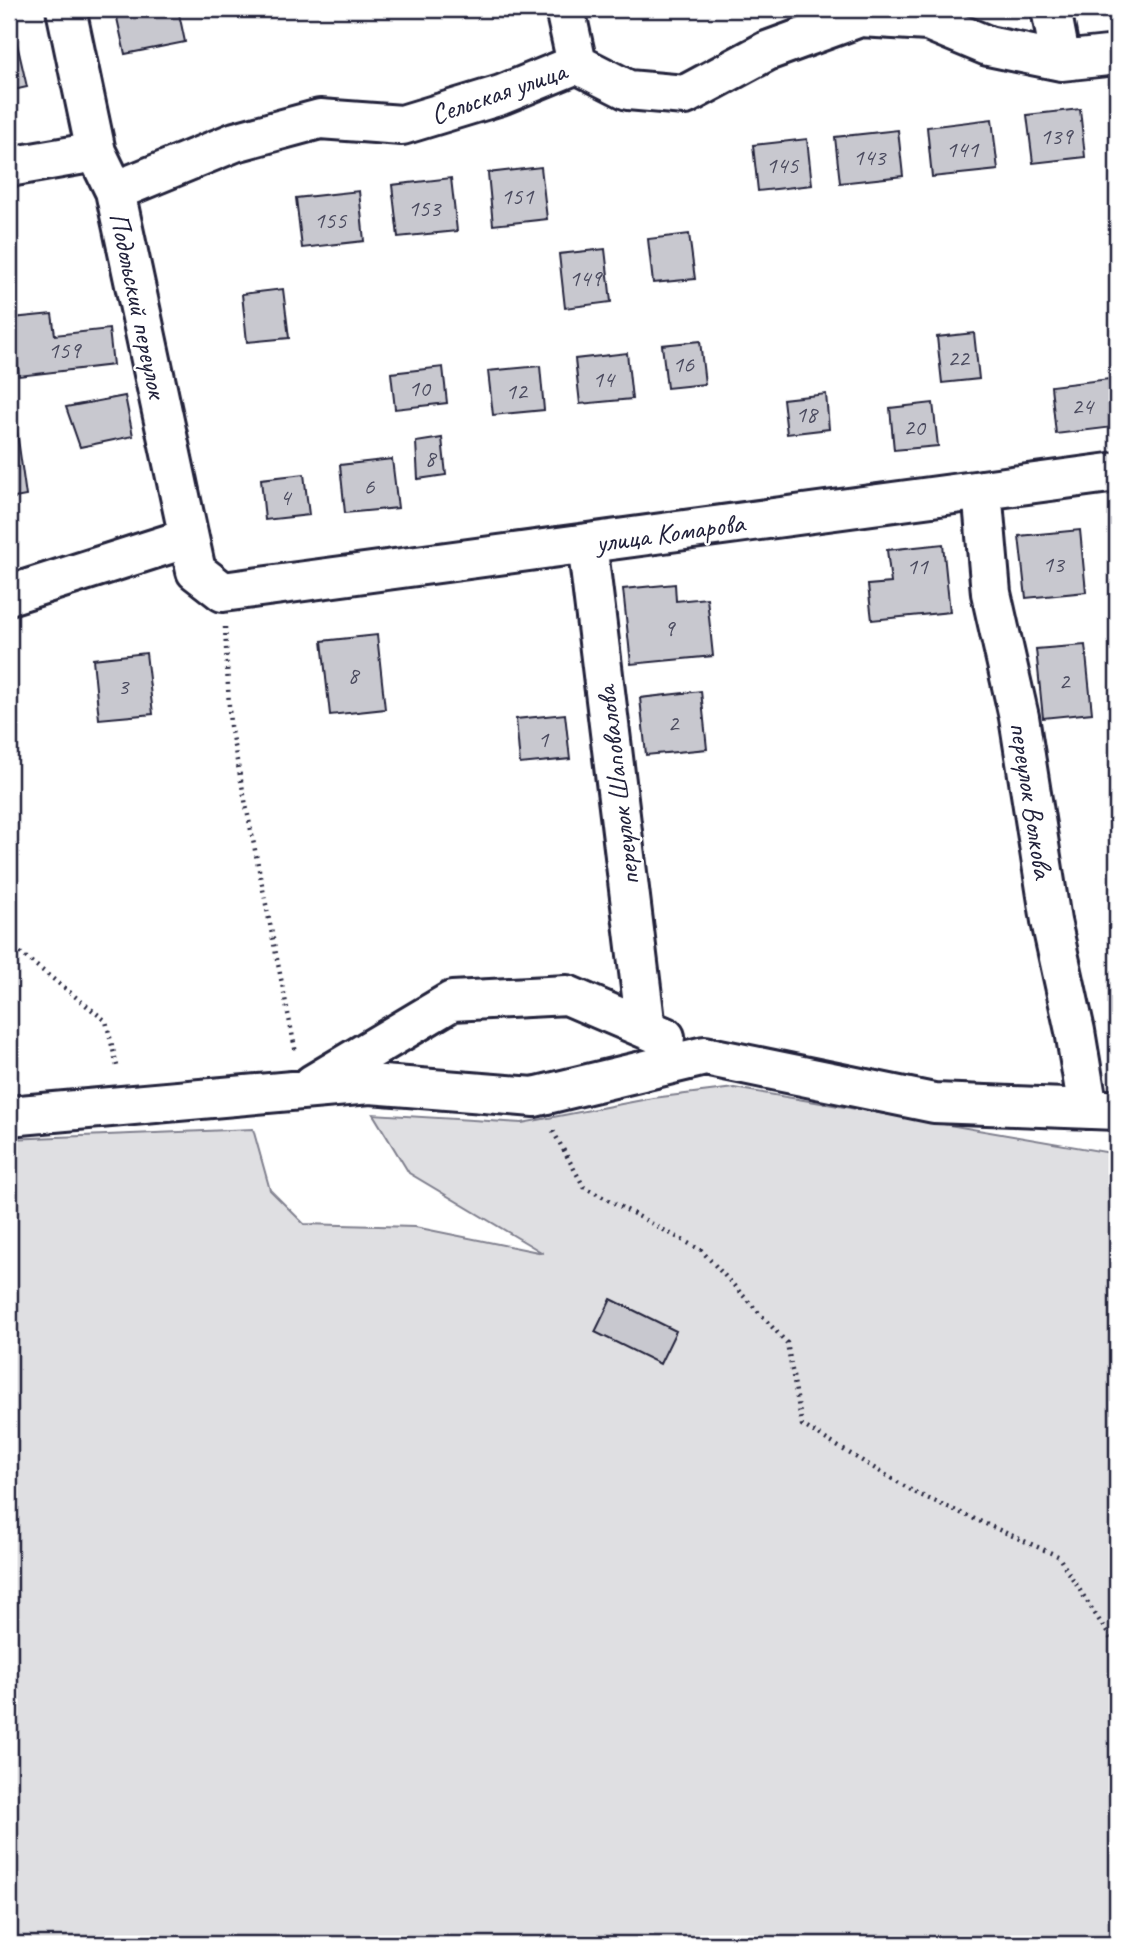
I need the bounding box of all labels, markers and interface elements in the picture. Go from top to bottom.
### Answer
street label: Сельская улица [426,52,573,132]
house number: 139 [1040,121,1074,151]
house number: 141 [946,134,979,164]
house number: 143 [853,142,887,172]
house number: 145 [766,150,799,180]
house number: 151 [501,181,534,211]
house number: 153 [408,193,442,223]
house number: 155 [314,205,347,235]
street label: Подольский переулок [102,209,176,404]
house number: 149 [569,263,603,293]
house number: 159 [48,335,82,365]
house number: 22 [947,343,971,373]
house number: 16 [672,349,695,379]
house number: 14 [592,364,616,394]
house number: 10 [408,373,432,403]
house number: 12 [505,376,529,406]
house number: 24 [1071,391,1095,421]
house number: 18 [795,399,819,429]
house number: 20 [903,412,927,442]
house number: 8 [425,443,438,473]
house number: 6 [364,471,376,501]
house number: 4 [280,482,293,512]
street label: улица Комарова [592,505,748,561]
house number: 13 [1042,549,1066,579]
house number: 11 [906,551,929,581]
house number: 9 [664,613,677,643]
house number: 8 [348,660,361,690]
house number: 2 [1059,666,1072,696]
house number: 3 [118,671,131,701]
street label: переулок Шаповалова [588,682,647,888]
house number: 2 [668,708,681,738]
street label: переулок Волкова [1002,719,1061,882]
house number: 1 [538,724,550,754]

